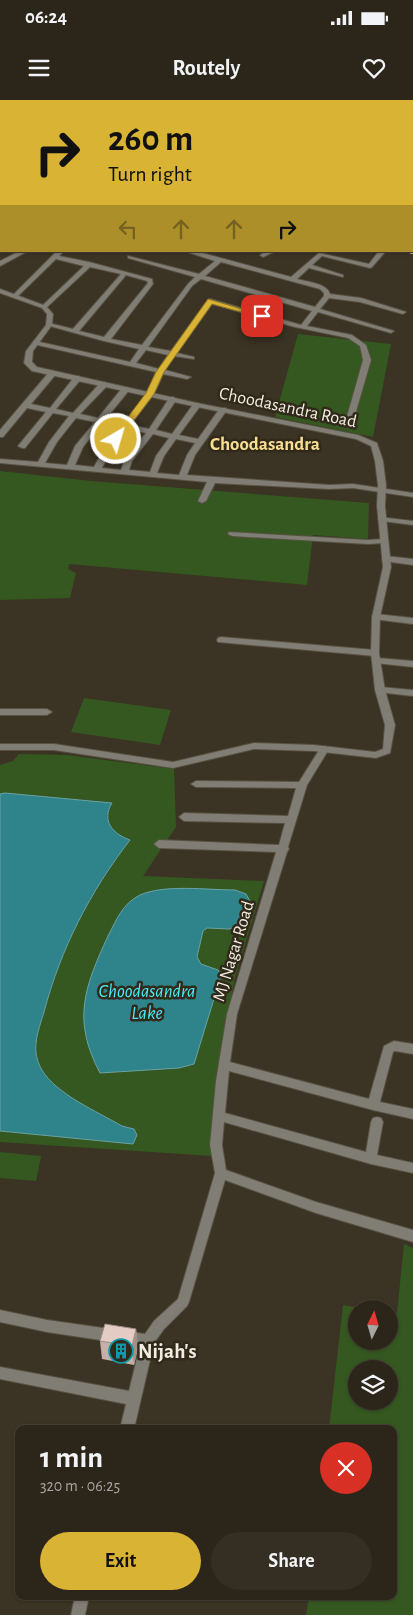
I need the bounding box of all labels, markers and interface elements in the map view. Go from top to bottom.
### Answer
text: 06:24 [25,8,67,27]
icon: menu [25,54,53,82]
icon: heart [360,54,388,82]
text: Routely [173,57,240,79]
icon: right [25,120,90,185]
text: 260 m [108,122,193,157]
text: Turn right [108,163,192,185]
icon: left [114,215,142,243]
icon: ahead [167,215,195,243]
icon: ahead [220,215,248,243]
icon: right [273,215,301,243]
pin [241,295,283,337]
icon: arrive [248,302,276,330]
street label: Choodasandra Road [217,385,358,431]
position arrow [89,412,141,464]
district label: Choodasandra [210,435,320,454]
street label: MJ Nagar Road [210,899,258,1004]
water label: Choodasandra Lake [99,982,195,1023]
north arrow [348,1300,398,1350]
map controls [348,1300,398,1410]
building icon: Nijah's [108,1338,134,1364]
place label: Nijah's [138,1341,197,1362]
button: layers [348,1360,398,1410]
button: close [320,1442,372,1494]
text: 1 min [40,1443,103,1473]
text: 320 m · 06:25 [40,1478,120,1494]
button: Exit [40,1532,201,1590]
button: Share [211,1532,372,1590]

